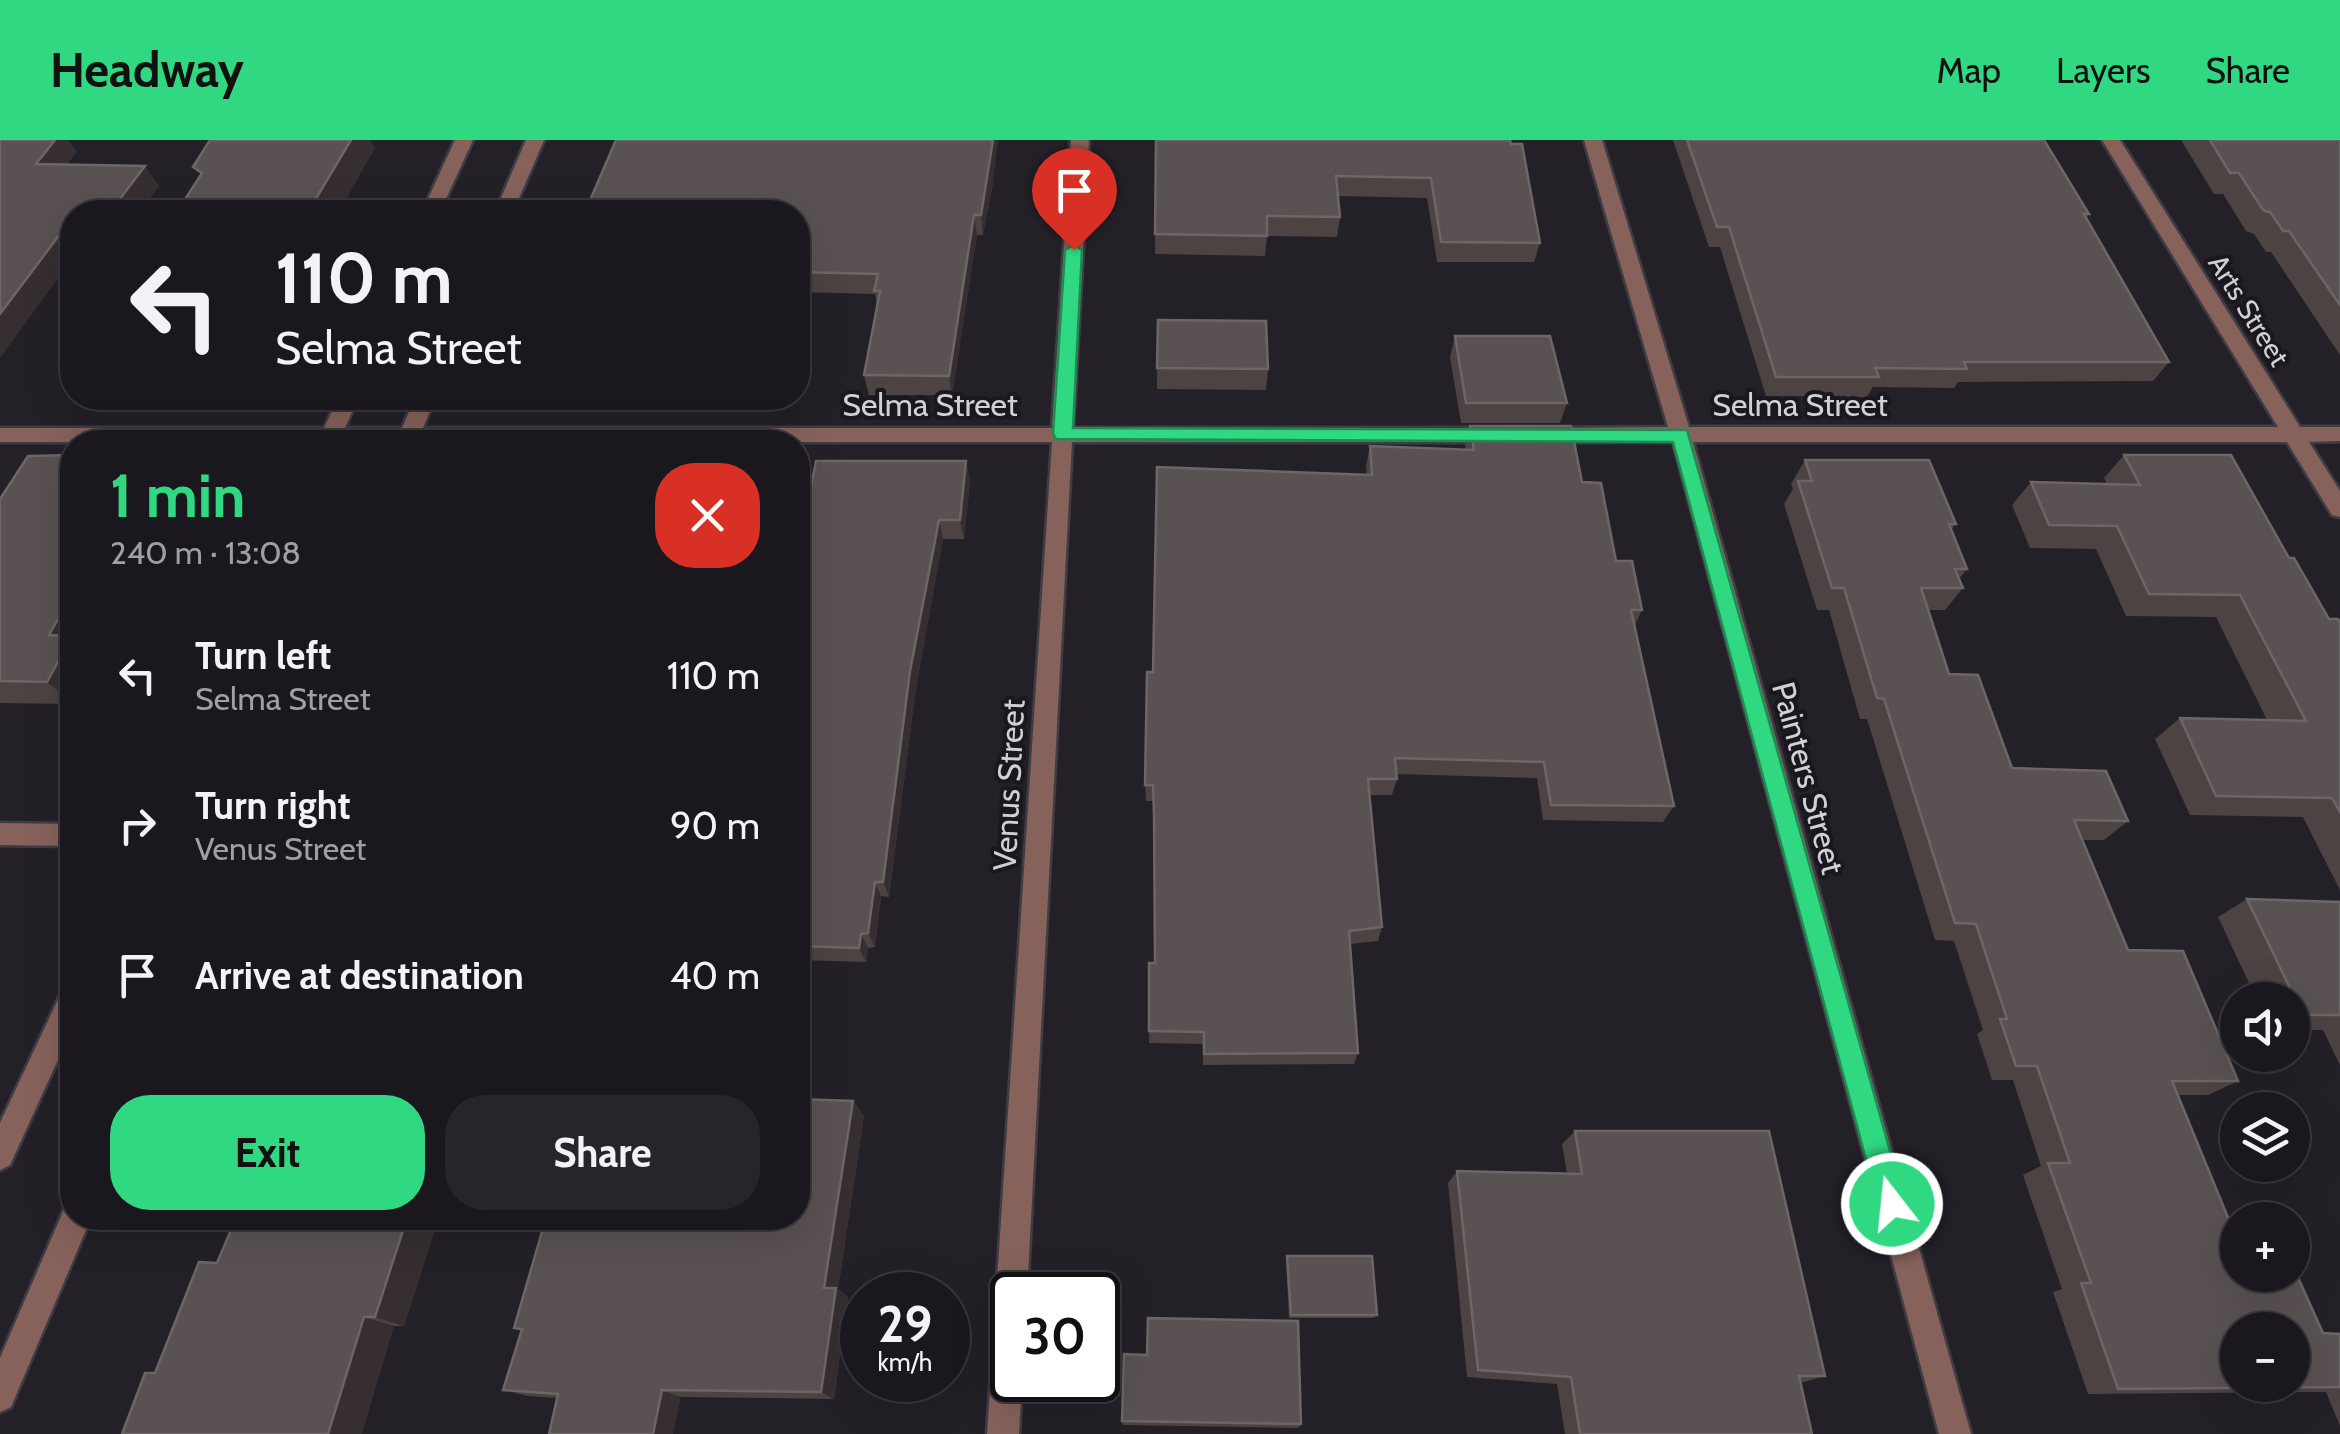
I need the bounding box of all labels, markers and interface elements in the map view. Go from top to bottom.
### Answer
text: Headway [50,41,244,99]
text: Map [1937,49,2001,92]
text: Layers [2056,49,2150,92]
text: Share [2205,49,2290,92]
pin [1032,148,1117,251]
icon: arrive [1047,163,1102,218]
text: 110 m [275,235,453,321]
icon: left [110,240,240,370]
street label: Arts Street [2201,248,2297,372]
text: Selma Street [275,321,522,375]
street label: Selma Street [842,385,1018,424]
street label: Selma Street [1712,385,1888,424]
text: 1 min [110,459,245,532]
button: close [655,463,760,568]
text: 240 m · 13:08 [110,533,301,572]
text: Turn left [195,632,331,679]
icon: left [110,648,165,703]
text: 110 m [667,652,760,699]
street label: Painters Street [1764,677,1853,878]
text: Selma Street [195,679,371,718]
street label: Venus Street [985,698,1032,872]
text: Turn right [195,782,351,829]
icon: right [110,798,165,853]
text: 90 m [670,802,760,849]
text: Venus Street [195,829,366,868]
icon: arrive [110,948,165,1003]
text: Arrive at destination [195,952,524,999]
text: 40 m [670,952,760,999]
map controls [2220,982,2310,1402]
button: sound [2220,982,2310,1072]
button: layers [2220,1092,2310,1182]
button: Exit [110,1095,425,1210]
button: Share [445,1095,760,1210]
position arrow [1840,1152,1944,1256]
button: + [2220,1202,2310,1292]
speed limit sign: 30 [990,1272,1120,1402]
text: 29 [878,1294,932,1355]
button: − [2220,1312,2310,1402]
text: km/h [878,1347,932,1377]

